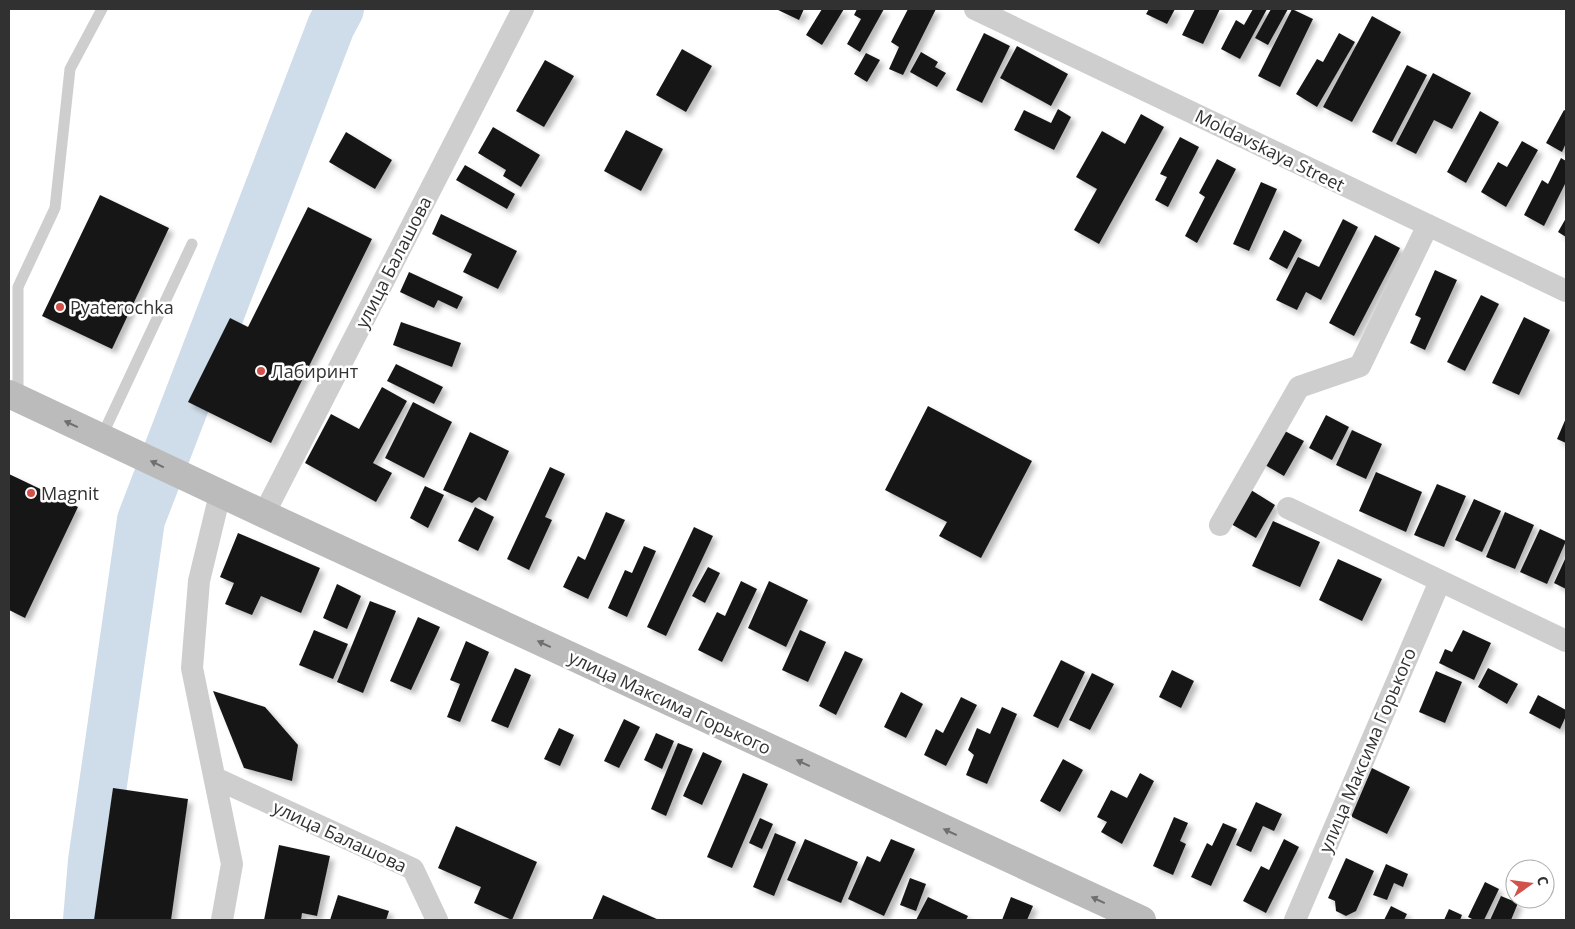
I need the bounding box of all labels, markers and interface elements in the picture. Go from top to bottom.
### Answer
street label: Moldavskaya Street [1191,103,1349,197]
street label: улица Балашова [349,192,437,332]
place label: Pyaterochka [70,295,174,319]
marker: Pyaterochka [54,301,66,313]
place label: Лабиринт [271,359,359,383]
marker: Лабиринт [255,365,267,377]
one-way arrow [64,419,79,428]
one-way arrow [150,460,164,468]
place label: Magnit [41,481,99,505]
marker: Magnit [25,487,37,499]
one-way arrow [537,640,551,648]
street label: улица Максима Горького [565,644,775,760]
street label: улица Максима Горького [1313,644,1421,856]
one-way arrow [796,759,810,767]
street label: улица Балашова [269,794,411,878]
one-way arrow [943,827,957,835]
north arrow [1505,859,1555,909]
text: С [1533,874,1553,887]
one-way arrow [1091,895,1105,903]

